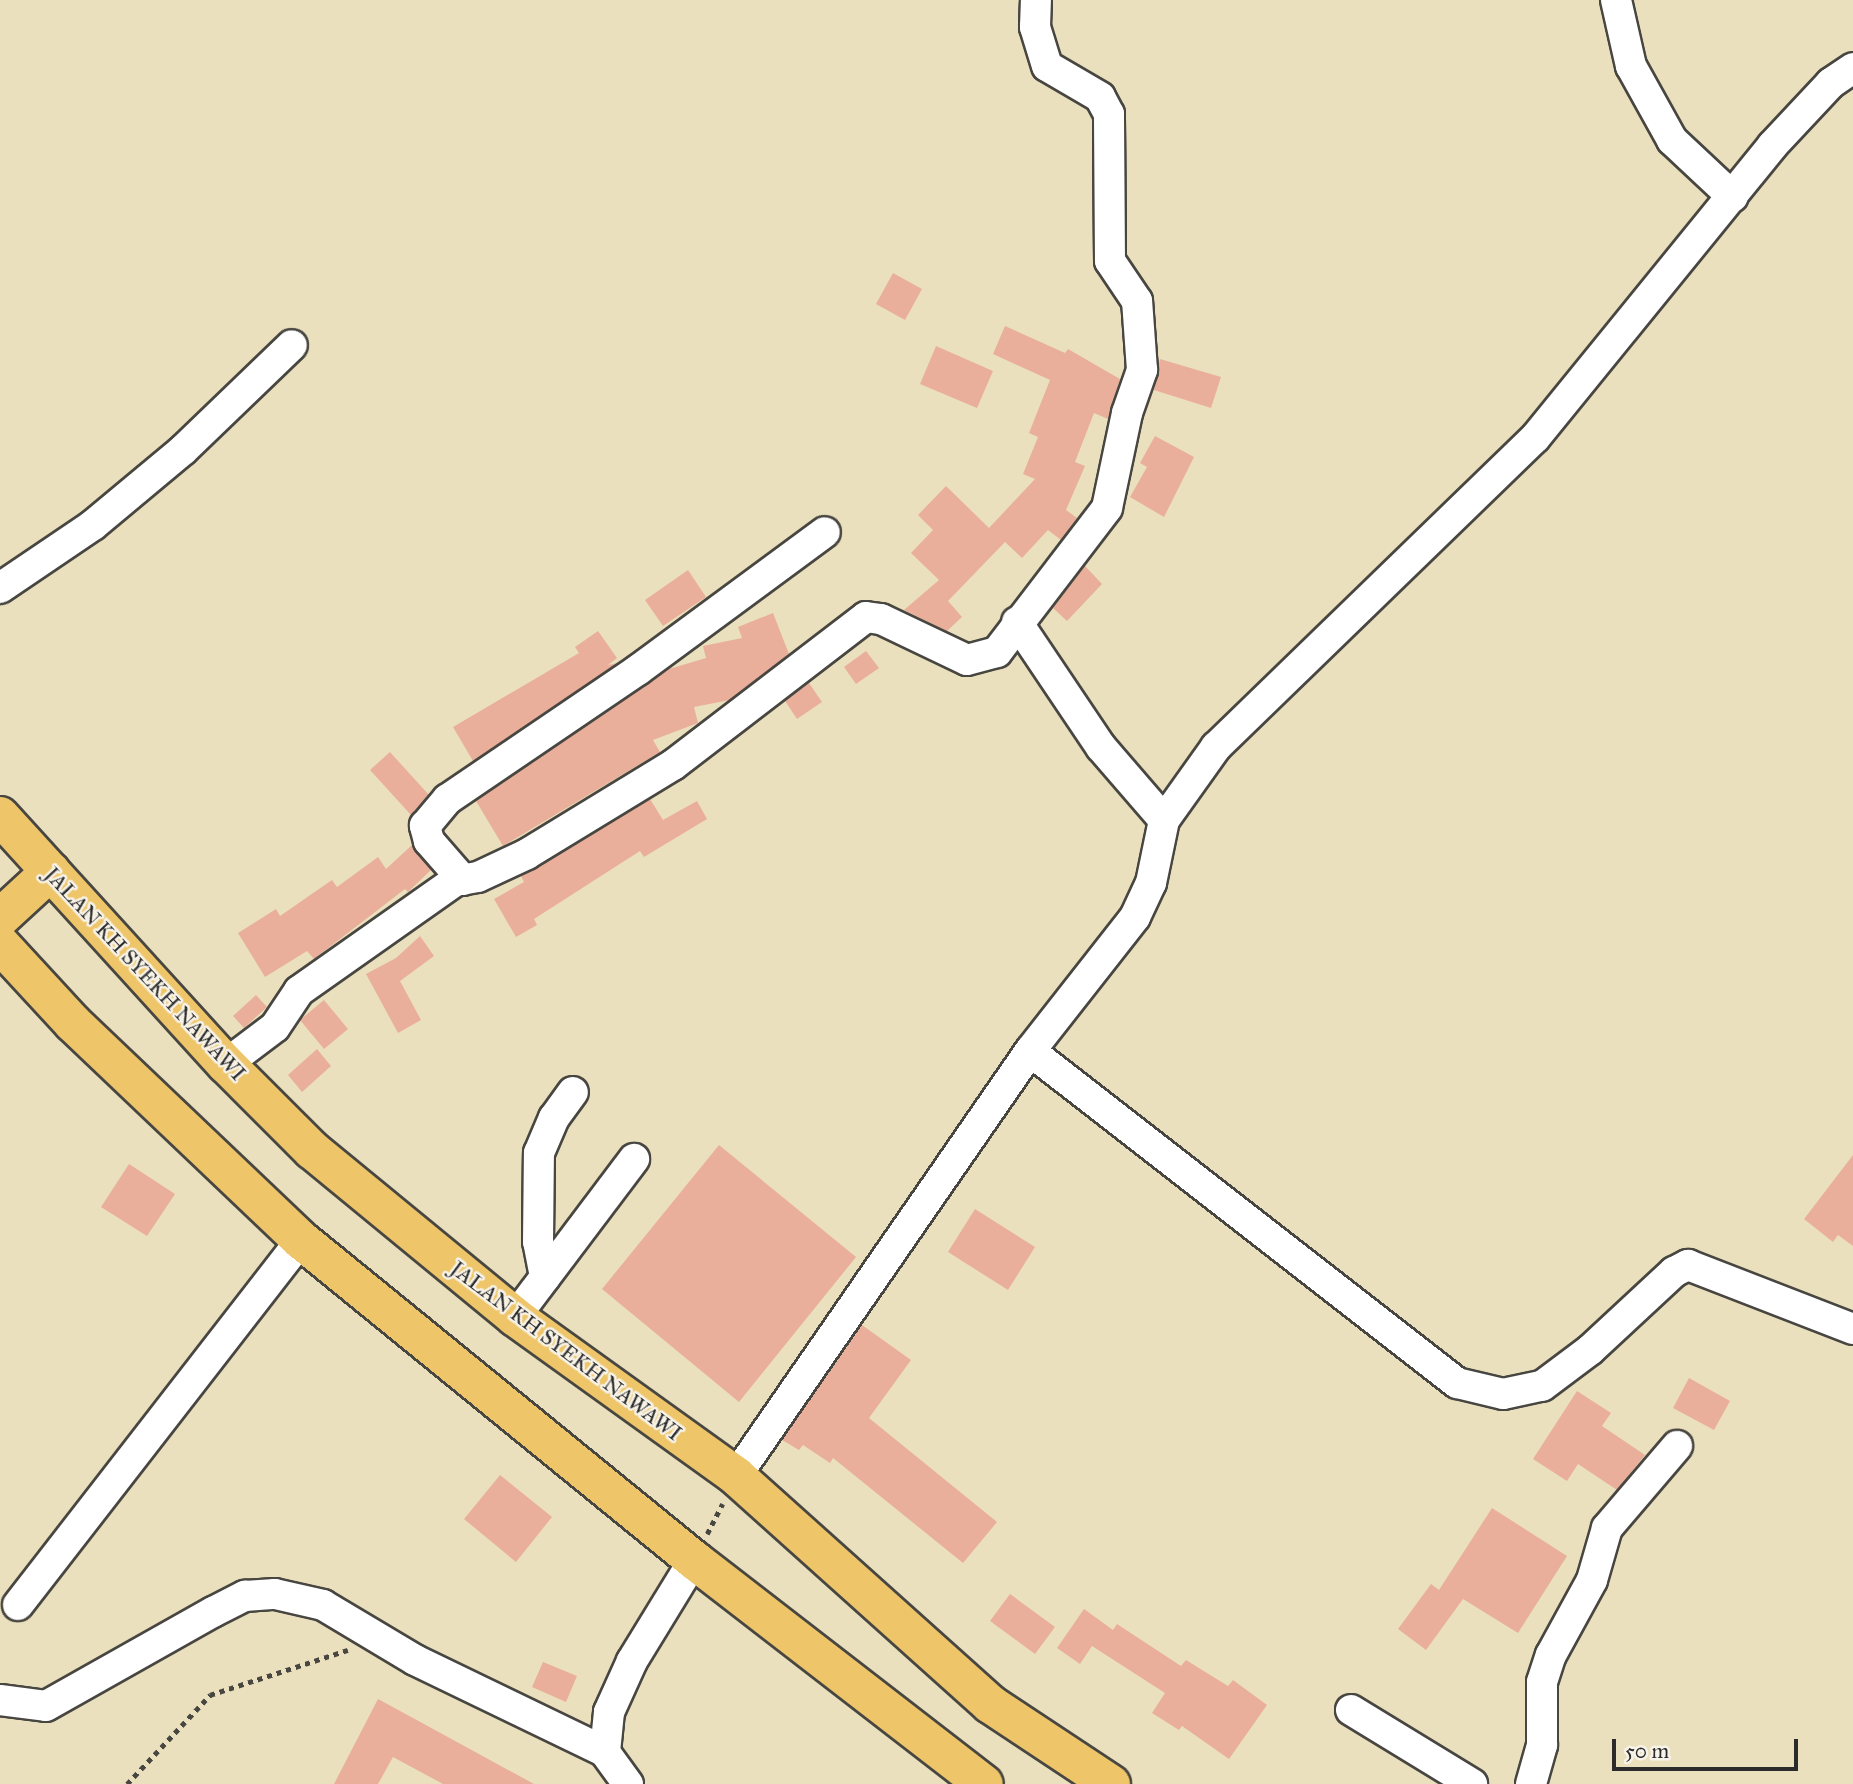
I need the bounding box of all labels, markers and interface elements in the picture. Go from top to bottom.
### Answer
street label: JALAN KH SYEKH NAWAWI [39,862,251,1086]
street label: JALAN KH SYEKH NAWAWI [446,1256,686,1446]
scale bar [1615,1724,1800,1768]
text: 50 m [1625,1738,1669,1764]

